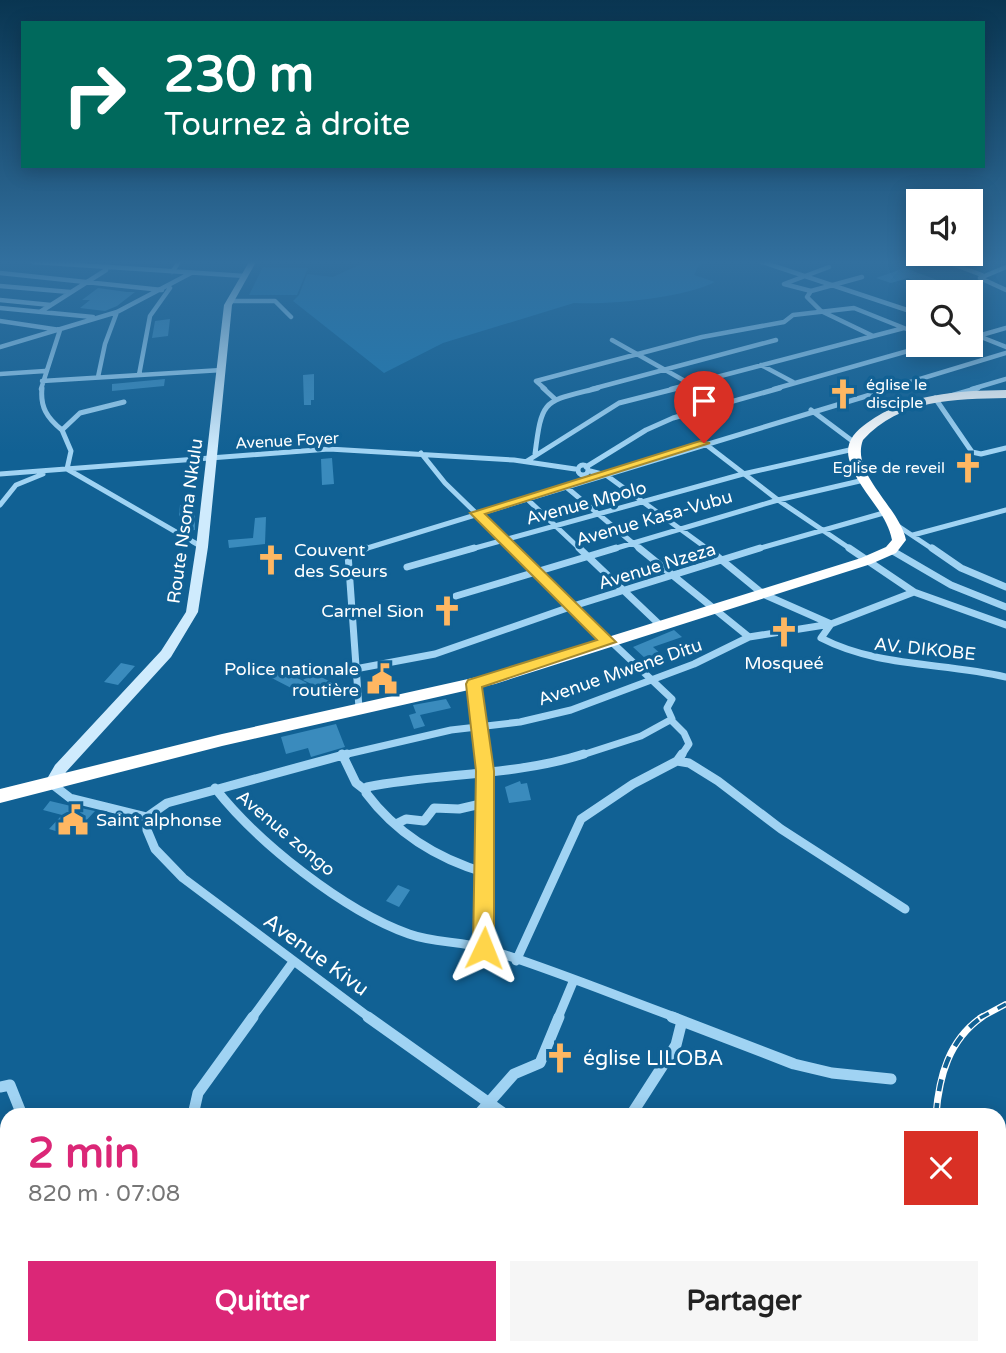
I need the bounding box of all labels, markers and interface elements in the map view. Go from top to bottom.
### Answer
text: 230 m [164,46,314,105]
icon: right [49,49,140,140]
text: Tournez à droite [164,106,410,144]
map controls [906,189,983,357]
button: sound [906,189,983,266]
button: search [906,280,983,357]
pin [674,371,734,443]
place label: église le disciple [866,375,927,413]
church icon: église le disciple [826,377,860,411]
icon: arrive [685,382,723,420]
street label: Avenue Foyer [235,428,340,454]
street label: Route Nsona Nkulu [163,437,207,605]
church icon: Eglise de reveil [951,451,985,485]
place label: Eglise de reveil [832,458,945,478]
street label: Avenue Mpolo [523,476,649,530]
street label: Avenue Kasa-Vubu [573,485,735,551]
street label: Avenue Nzeza [596,538,718,594]
place label: Couvent des Soeurs [294,539,388,582]
church icon: Couvent des Soeurs [254,543,288,577]
church icon: Carmel Sion [430,594,464,628]
place label: Carmel Sion [321,600,424,622]
church icon: Mosqueé [767,615,801,649]
street label: AV. DIKOBE [873,633,977,665]
street label: Avenue Mwene Ditu [535,634,705,710]
place label: Mosqueé [744,652,824,674]
place label: Police nationale routière [224,658,359,701]
public building icon: Police nationale routière [365,662,399,696]
street label: Avenue zongo [232,785,340,881]
public building icon: Saint alphonse [56,803,90,837]
place label: Saint alphonse [96,809,222,831]
street label: Avenue Kivu [259,908,373,1002]
position arrow [447,911,521,985]
church icon: église LILOBA [543,1041,577,1075]
place label: église LILOBA [583,1046,723,1071]
text: 2 min [28,1128,140,1179]
button: close [904,1131,978,1205]
text: 820 m · 07:08 [28,1180,180,1208]
button: Quitter [28,1261,496,1341]
button: Partager [510,1261,978,1341]

